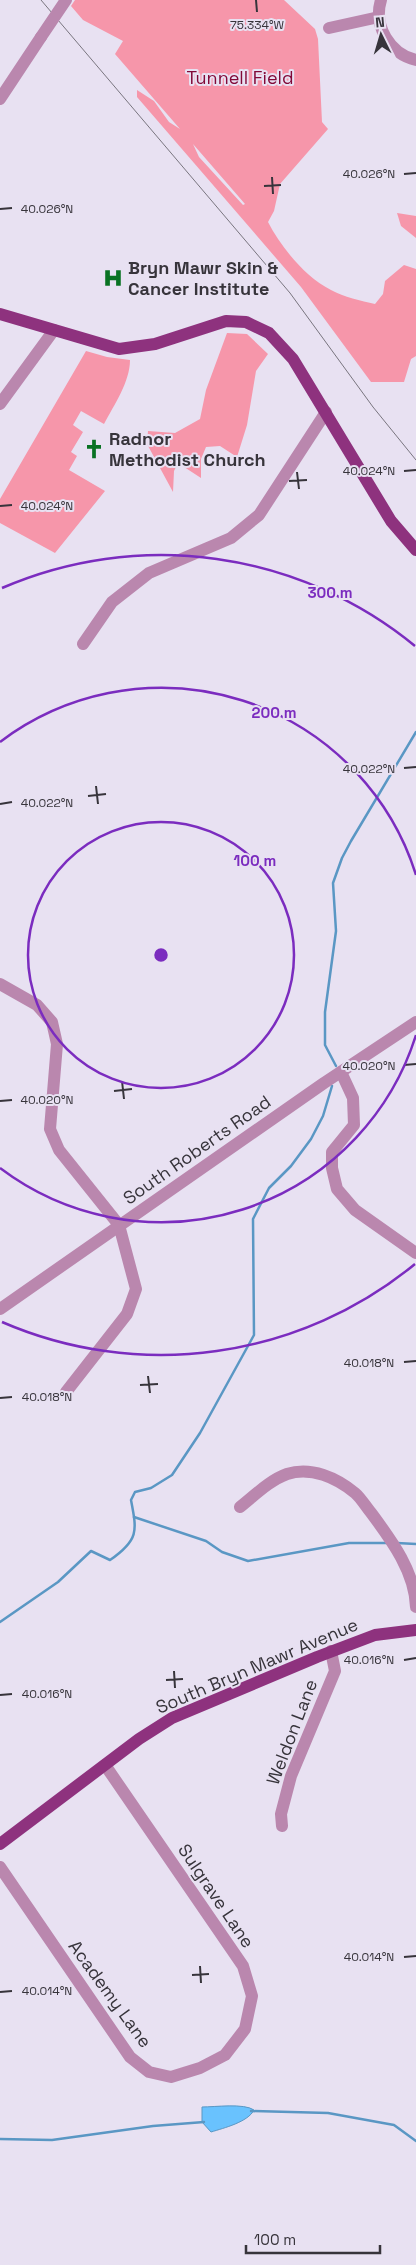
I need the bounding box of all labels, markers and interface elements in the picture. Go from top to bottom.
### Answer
north arrow [356,10,406,60]
text: N [374,13,385,31]
text: 75.334°W [230,17,285,33]
park label: Tunnell Field [186,66,294,89]
text: 40.026°N [343,166,395,182]
text: 40.026°N [21,201,73,217]
place label: Bryn Mawr Skin & Cancer Institute [128,256,278,300]
hospital icon: Bryn Mawr Skin & Cancer Institute [102,267,124,289]
place label: Radnor Methodist Church [109,427,266,471]
church icon: Radnor Methodist Church [83,438,105,460]
text: 40.024°N [343,463,395,479]
text: 40.024°N [21,498,73,514]
text: 300 m [307,583,353,602]
text: 200 m [252,703,296,722]
text: 40.022°N [343,761,395,777]
text: 40.022°N [21,795,73,811]
text: 100 m [234,851,276,870]
centre of rings [152,946,170,964]
text: 40.020°N [342,1058,396,1074]
street label: South Roberts Road [118,1090,275,1209]
text: 40.020°N [20,1092,74,1108]
text: 40.018°N [344,1355,394,1371]
text: 40.018°N [22,1389,72,1405]
street label: South Bryn Mawr Avenue [152,1612,361,1719]
text: 40.016°N [344,1652,394,1668]
street label: Weldon Lane [261,1676,322,1788]
text: 40.016°N [22,1686,72,1702]
street label: Sulgrave Lane [173,1839,260,1952]
street label: Academy Lane [64,1935,157,2052]
text: 40.014°N [344,1949,394,1965]
text: 40.014°N [22,1983,72,1999]
scale bar [246,2222,380,2254]
text: 100 m [254,2230,296,2249]

